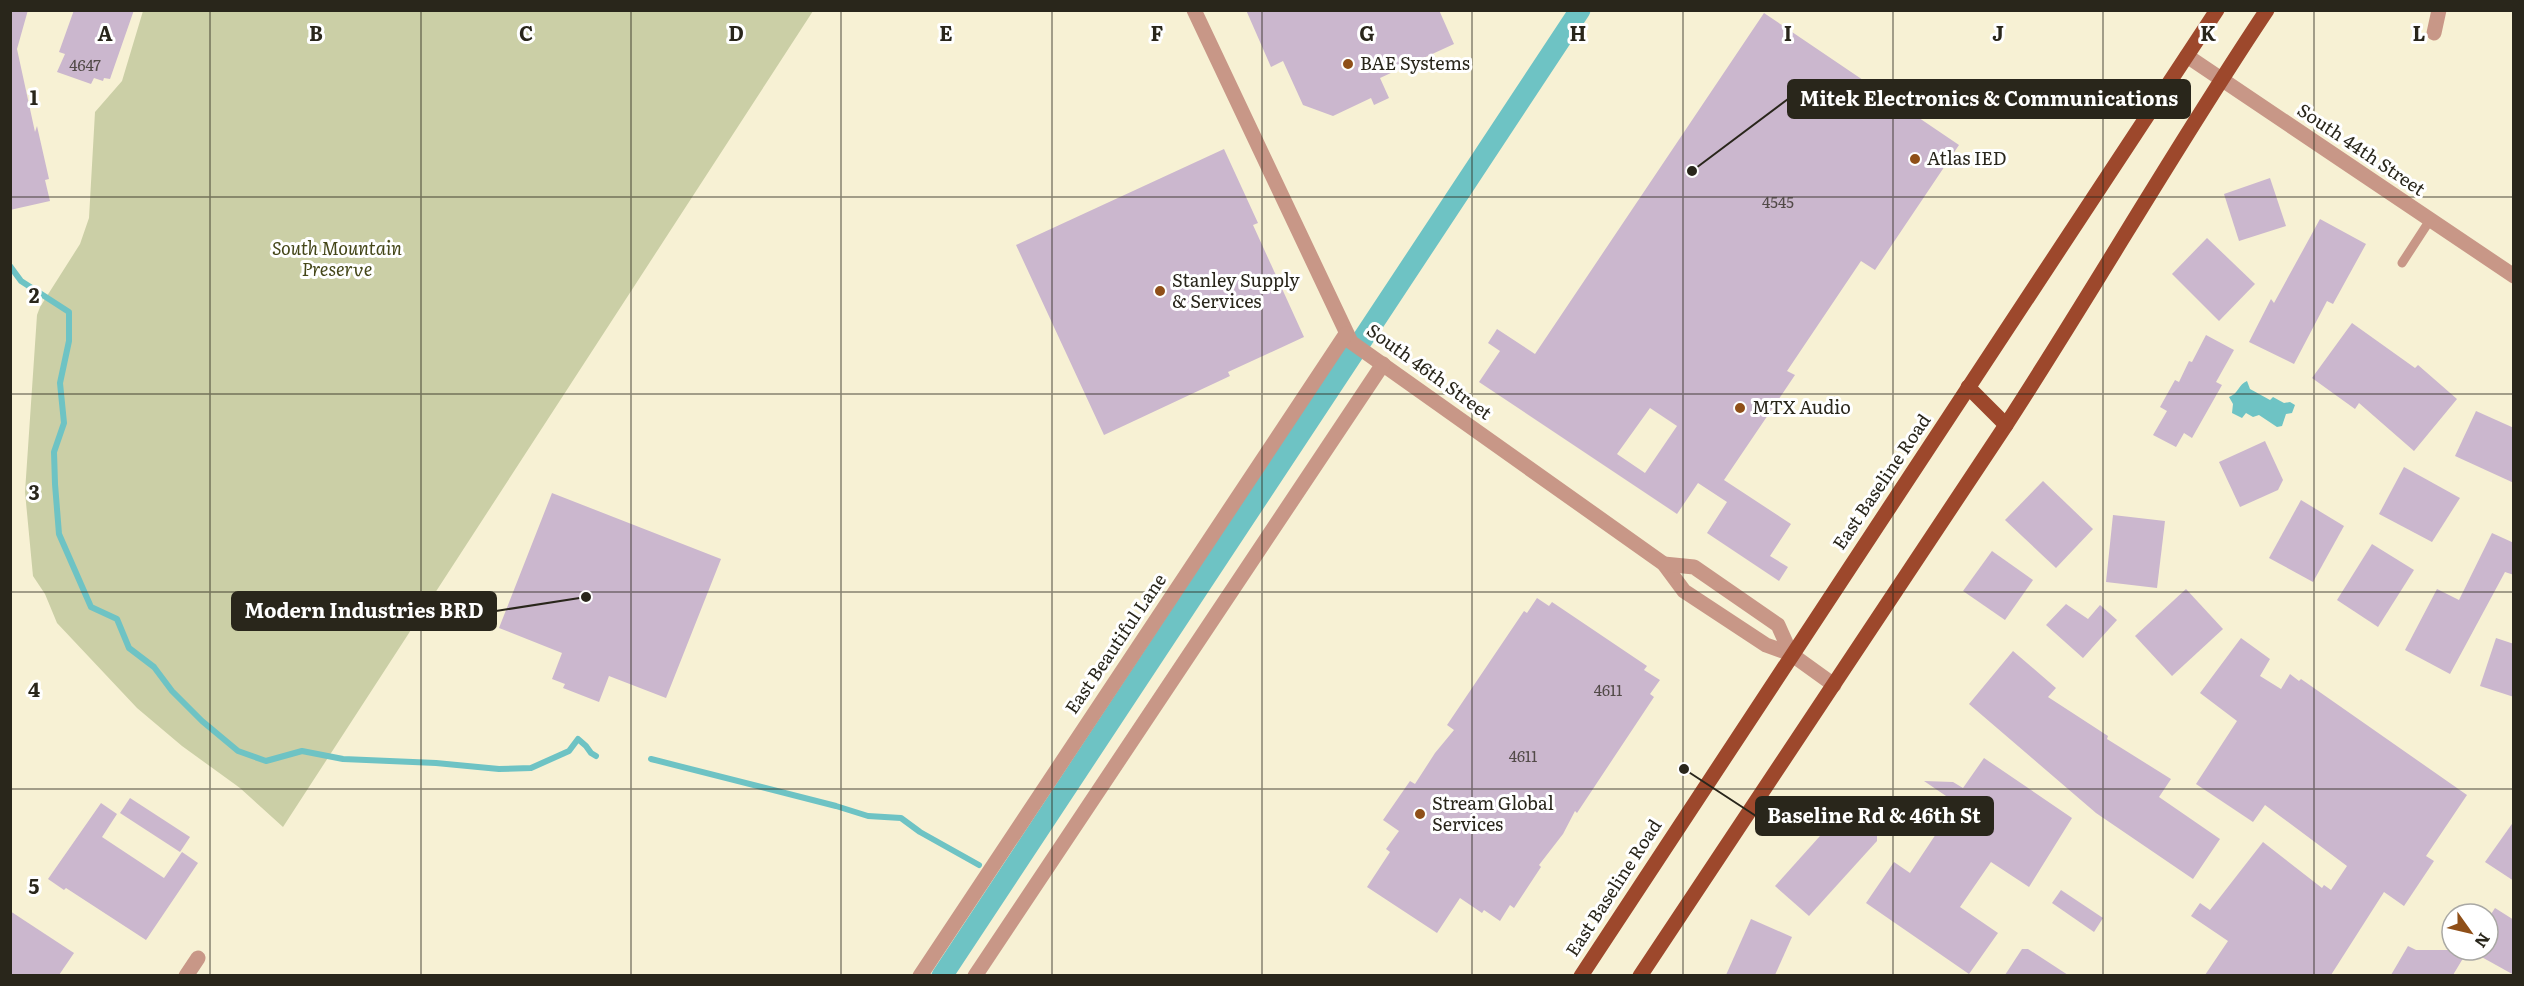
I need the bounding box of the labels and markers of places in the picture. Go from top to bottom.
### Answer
place label: BAE Systems [1360,49,1470,76]
marker: BAE Systems [1341,57,1355,71]
callout: Mitek Electronics & Communications [1788,80,2190,118]
place label: Atlas IED [1927,144,2007,171]
marker: Atlas IED [1908,152,1922,166]
place label: Stanley Supply & Services [1172,266,1300,314]
marker: Stanley Supply & Services [1153,284,1167,298]
place label: MTX Audio [1752,393,1851,420]
marker: MTX Audio [1733,401,1747,415]
callout: Modern Industries BRD [232,592,496,630]
place label: Stream Global Services [1432,789,1554,837]
callout: Baseline Rd & 46th St [1756,797,1993,835]
marker: Stream Global Services [1413,807,1427,821]

